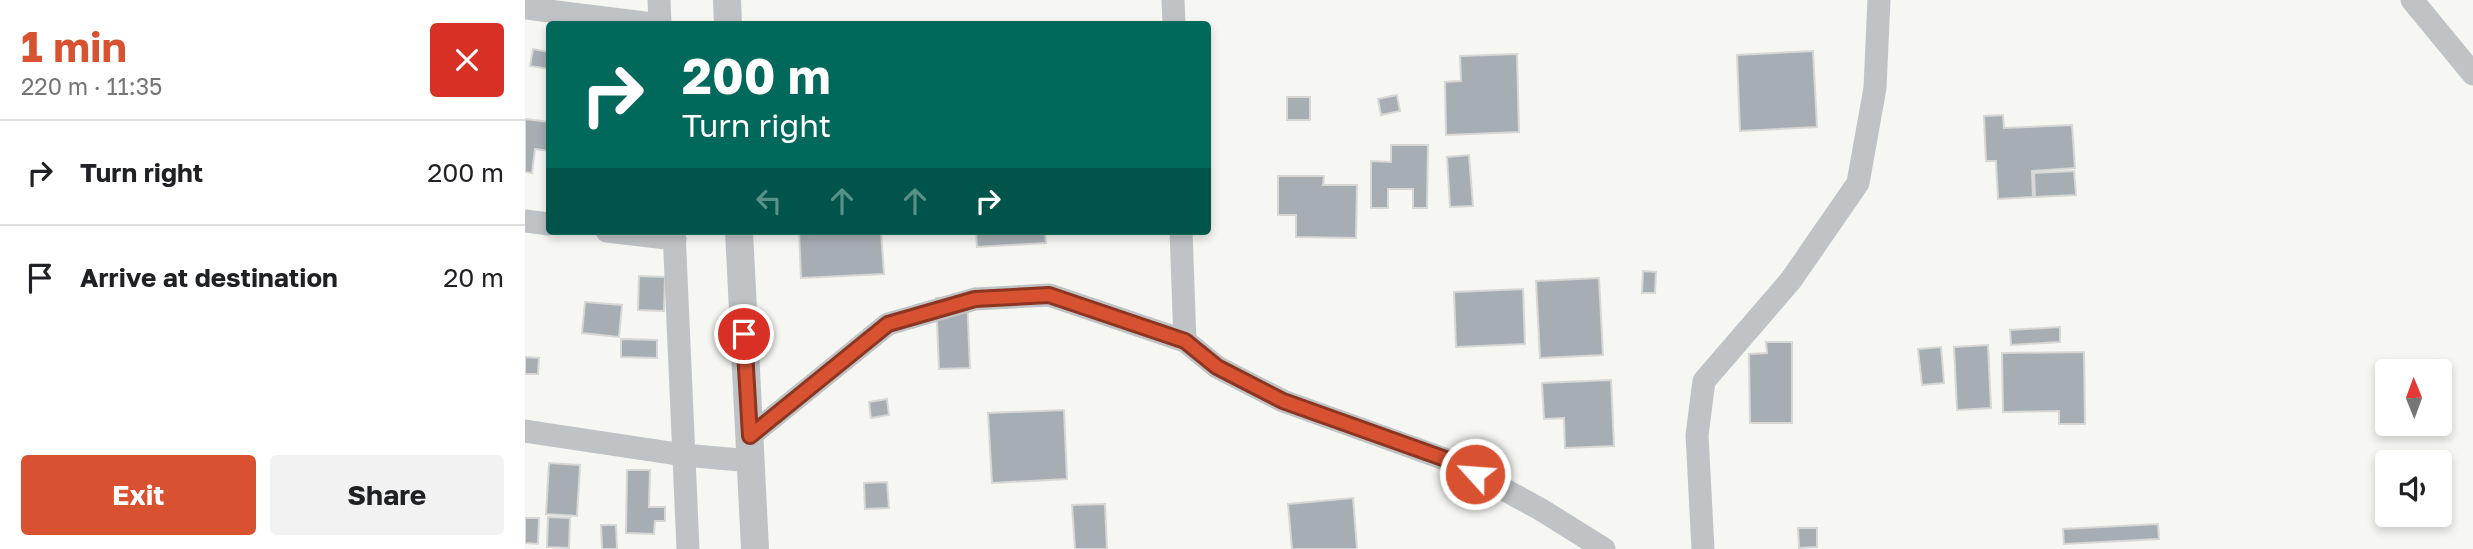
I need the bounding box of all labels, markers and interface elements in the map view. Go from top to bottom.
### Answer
text: 1 min [21,21,127,71]
button: close [430,23,504,97]
text: 200 m [682,46,831,105]
icon: right [567,49,658,140]
text: 220 m · 11:35 [21,72,162,100]
text: Turn right [682,106,831,144]
icon: right [21,154,59,192]
text: Turn right [80,157,203,188]
text: 200 m [427,157,504,188]
icon: left [750,182,788,220]
icon: ahead [823,182,861,220]
icon: ahead [896,182,934,220]
icon: right [969,182,1007,220]
icon: arrive [21,259,59,297]
text: Arrive at destination [80,262,338,293]
text: 20 m [443,262,504,293]
pin [714,304,774,364]
icon: arrive [725,315,763,353]
north arrow [2375,359,2452,436]
map controls [2375,359,2452,527]
position arrow [1438,437,1512,511]
button: sound [2375,450,2452,527]
button: Exit [21,455,256,535]
button: Share [270,455,504,535]

